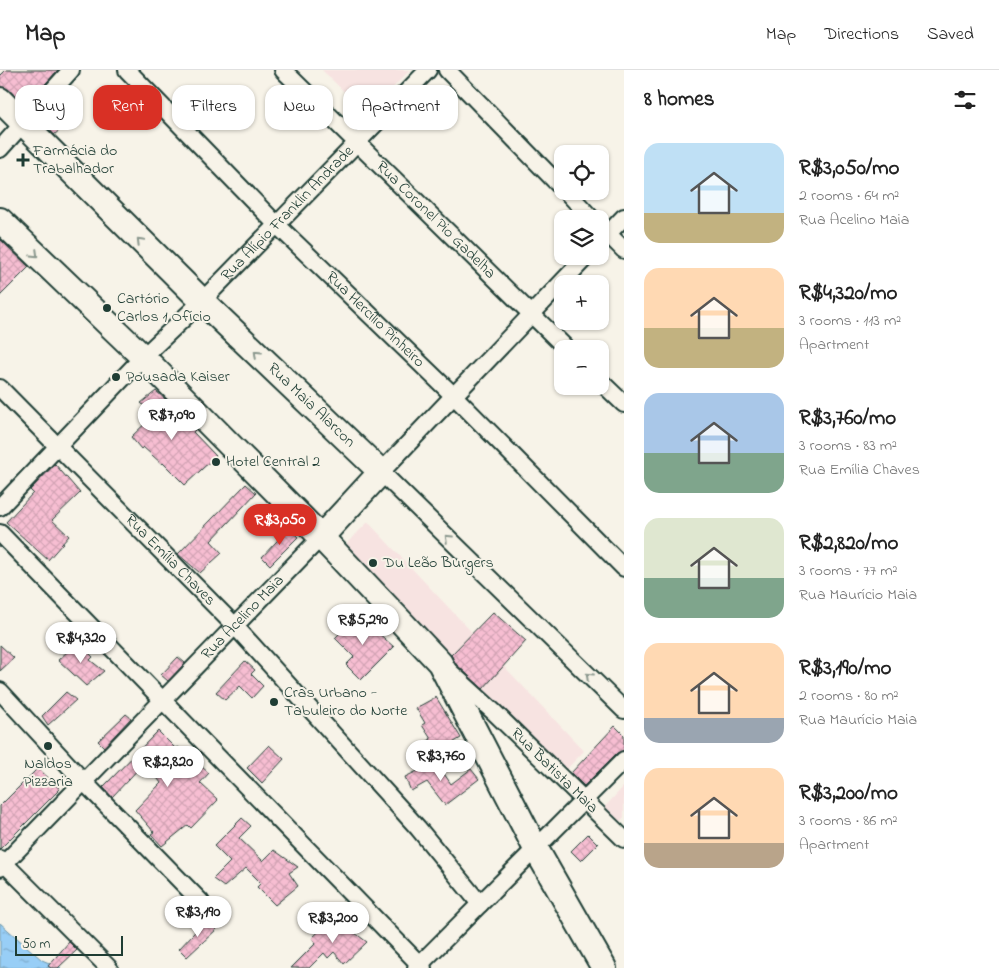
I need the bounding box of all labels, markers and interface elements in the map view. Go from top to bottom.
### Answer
text: Map [25,17,66,52]
text: Map [766,22,796,48]
text: Directions [824,22,899,48]
text: Saved [927,22,974,48]
chip: Buy [15,85,83,130]
chip: Rent [93,85,162,130]
chip: Filters [172,85,255,130]
chip: New [265,85,333,130]
chip: Apartment [343,85,458,130]
text: 8 homes [644,85,714,115]
icon: filters [951,86,979,114]
place label: Farmácia do Trabalhador [32,139,117,181]
street label: Rua Alípio Franklin Andrade [216,140,360,287]
map controls [554,145,609,395]
button: locate [554,145,609,200]
marker: Farmácia do Trabalhador [17,154,29,166]
text: R$3,050/mo [799,154,900,184]
street label: Rua Coronel Pio Gadelha [370,155,501,285]
icon: home [684,163,744,223]
text: 2 rooms · 64 m² [799,184,899,208]
text: Rua Acelino Maia [799,208,909,232]
button: layers [554,210,609,265]
one-way arrow [137,238,146,247]
one-way arrow [29,249,38,258]
street label: Rua Hercílio Pinheiro [320,266,430,374]
button: + [554,275,609,330]
text: R$4,320/mo [799,279,898,309]
place label: Cartório Carlos 1 Ofício [117,287,211,329]
icon: home [684,288,744,348]
marker: Cartório Carlos 1 Ofício [101,302,113,314]
text: 3 rooms · 113 m² [799,309,901,333]
text: Apartment [799,333,869,357]
button: − [554,340,609,395]
one-way arrow [254,351,263,360]
street label: Rua Maia Alarcon [262,357,361,453]
place label: Pousada Kaiser [126,365,230,389]
marker: Pousada Kaiser [110,371,122,383]
pin: R$7,090 [126,398,218,441]
text: R$7,090 [149,403,195,427]
text: R$3,760/mo [799,404,896,434]
icon: home [684,413,744,473]
text: 3 rooms · 83 m² [799,434,897,458]
place label: Hotel Central 2 [226,450,320,474]
marker: Hotel Central 2 [210,456,222,468]
text: Rua Emília Chaves [799,458,920,482]
pin: R$3,050 [234,504,326,546]
text: R$3,050 [255,508,305,532]
street label: Rua Emília Chaves [119,509,221,612]
text: R$2,820/mo [799,529,898,559]
one-way arrow [445,535,454,544]
icon: home [684,538,744,598]
place label: Du Leão Burgers [382,551,494,575]
marker: Du Leão Burgers [367,557,379,569]
text: 3 rooms · 77 m² [799,559,898,583]
street label: Rua Acelino Maia [196,569,290,665]
text: Rua Maurício Maia [799,583,917,607]
pin: R$5,290 [317,604,409,646]
text: R$5,290 [338,608,388,632]
pin: R$4,320 [35,622,127,664]
text: R$4,320 [56,626,106,650]
text: R$3,190/mo [799,654,891,684]
icon: home [684,663,744,723]
one-way arrow [586,673,595,682]
place label: Cras Urbano - Tabuleiro do Norte [284,681,408,723]
text: 2 rooms · 80 m² [799,684,899,708]
marker: Cras Urbano - Tabuleiro do Norte [268,696,280,708]
text: Rua Maurício Maia [799,708,917,732]
street label: Rua Batista Maia [505,722,603,819]
marker: Naldos Pizzaria [42,740,54,752]
pin: R$3,760 [395,740,487,782]
text: R$3,760 [417,744,465,768]
pin: R$2,820 [122,746,214,788]
text: R$2,820 [143,750,193,774]
place label: Naldos Pizzaria [23,752,73,794]
text: R$3,200/mo [799,779,898,809]
icon: home [684,788,744,848]
text: 3 rooms · 86 m² [799,809,897,833]
text: Apartment [799,833,869,857]
pin: R$3,190 [152,896,244,938]
text: R$3,190 [176,900,220,924]
pin: R$3,200 [287,902,379,944]
text: R$3,200 [308,906,358,930]
scale bar [15,933,122,956]
text: 50 m [22,934,50,955]

